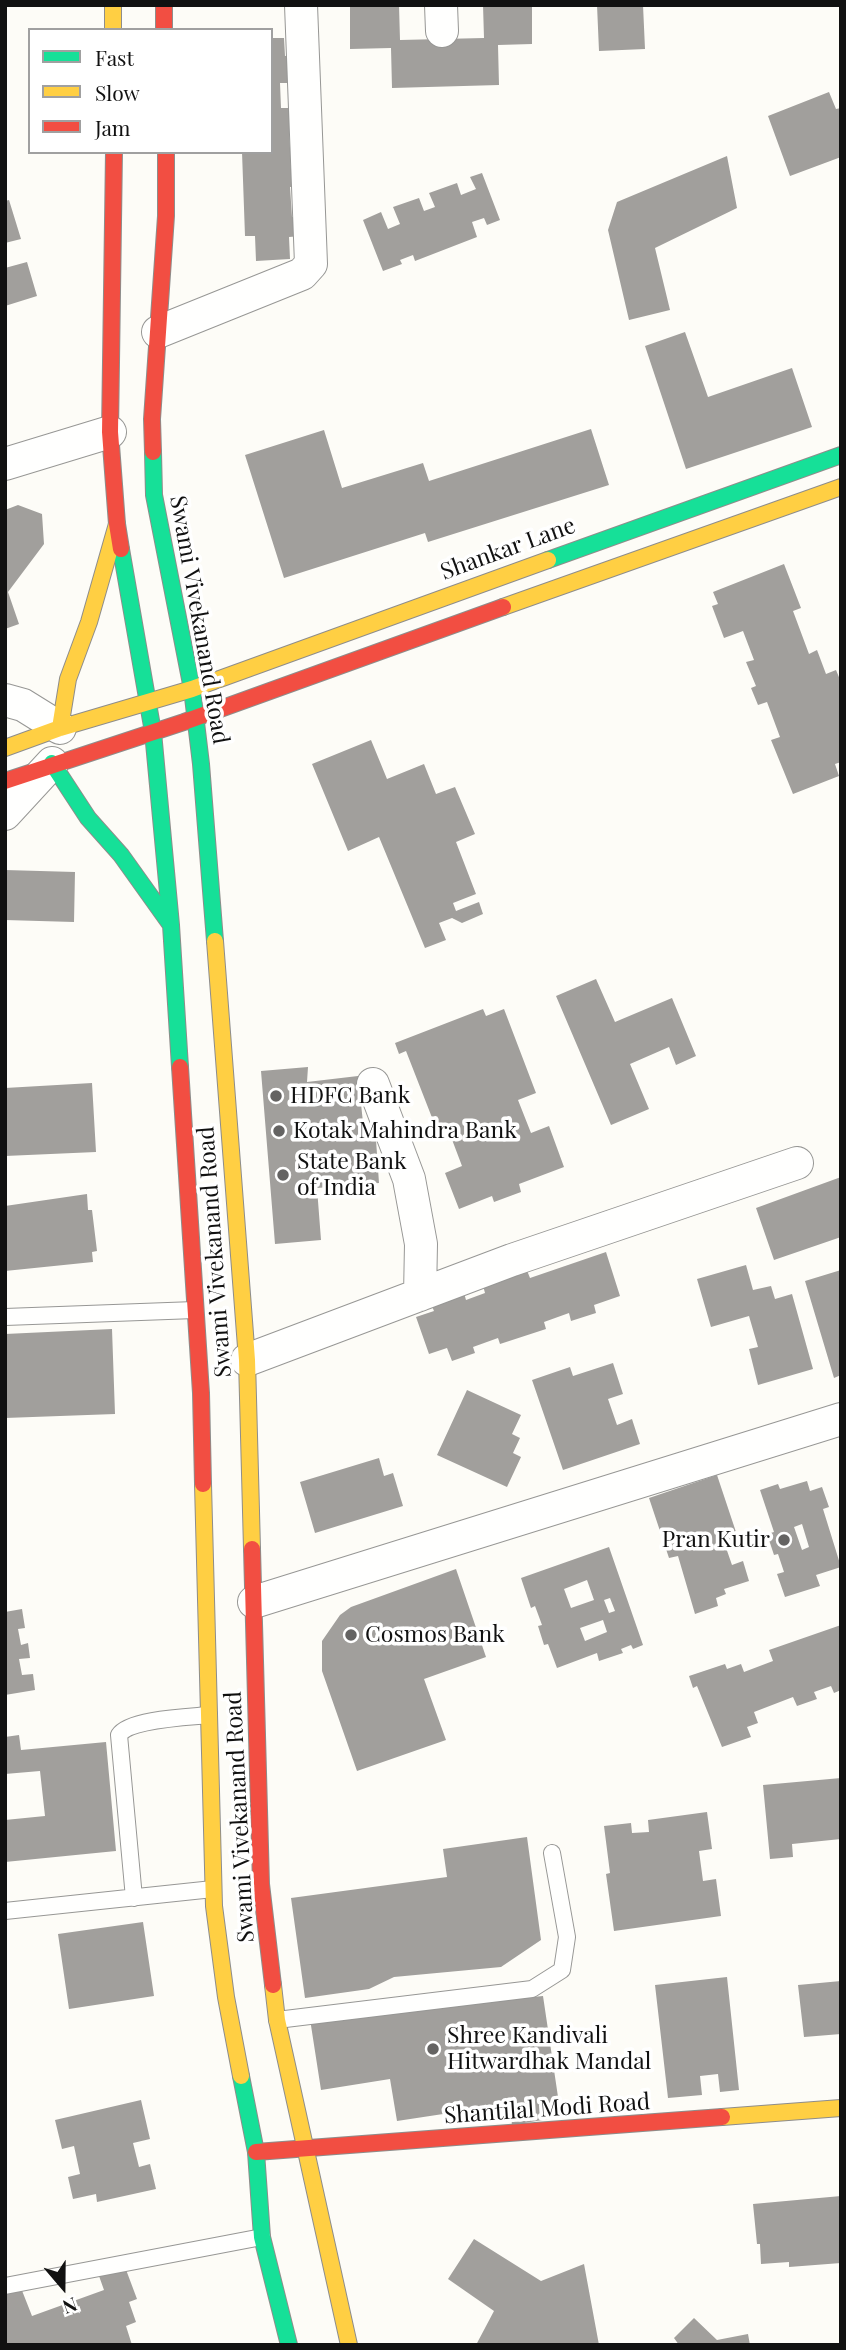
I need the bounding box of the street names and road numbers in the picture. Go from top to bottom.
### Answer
street label: Swami Vivekanand Road [164,494,234,746]
street label: Shankar Lane [437,512,579,586]
street label: Swami Vivekanand Road [192,1125,238,1379]
street label: Swami Vivekanand Road [220,1691,260,1943]
street label: Shantilal Modi Road [443,2088,651,2130]

